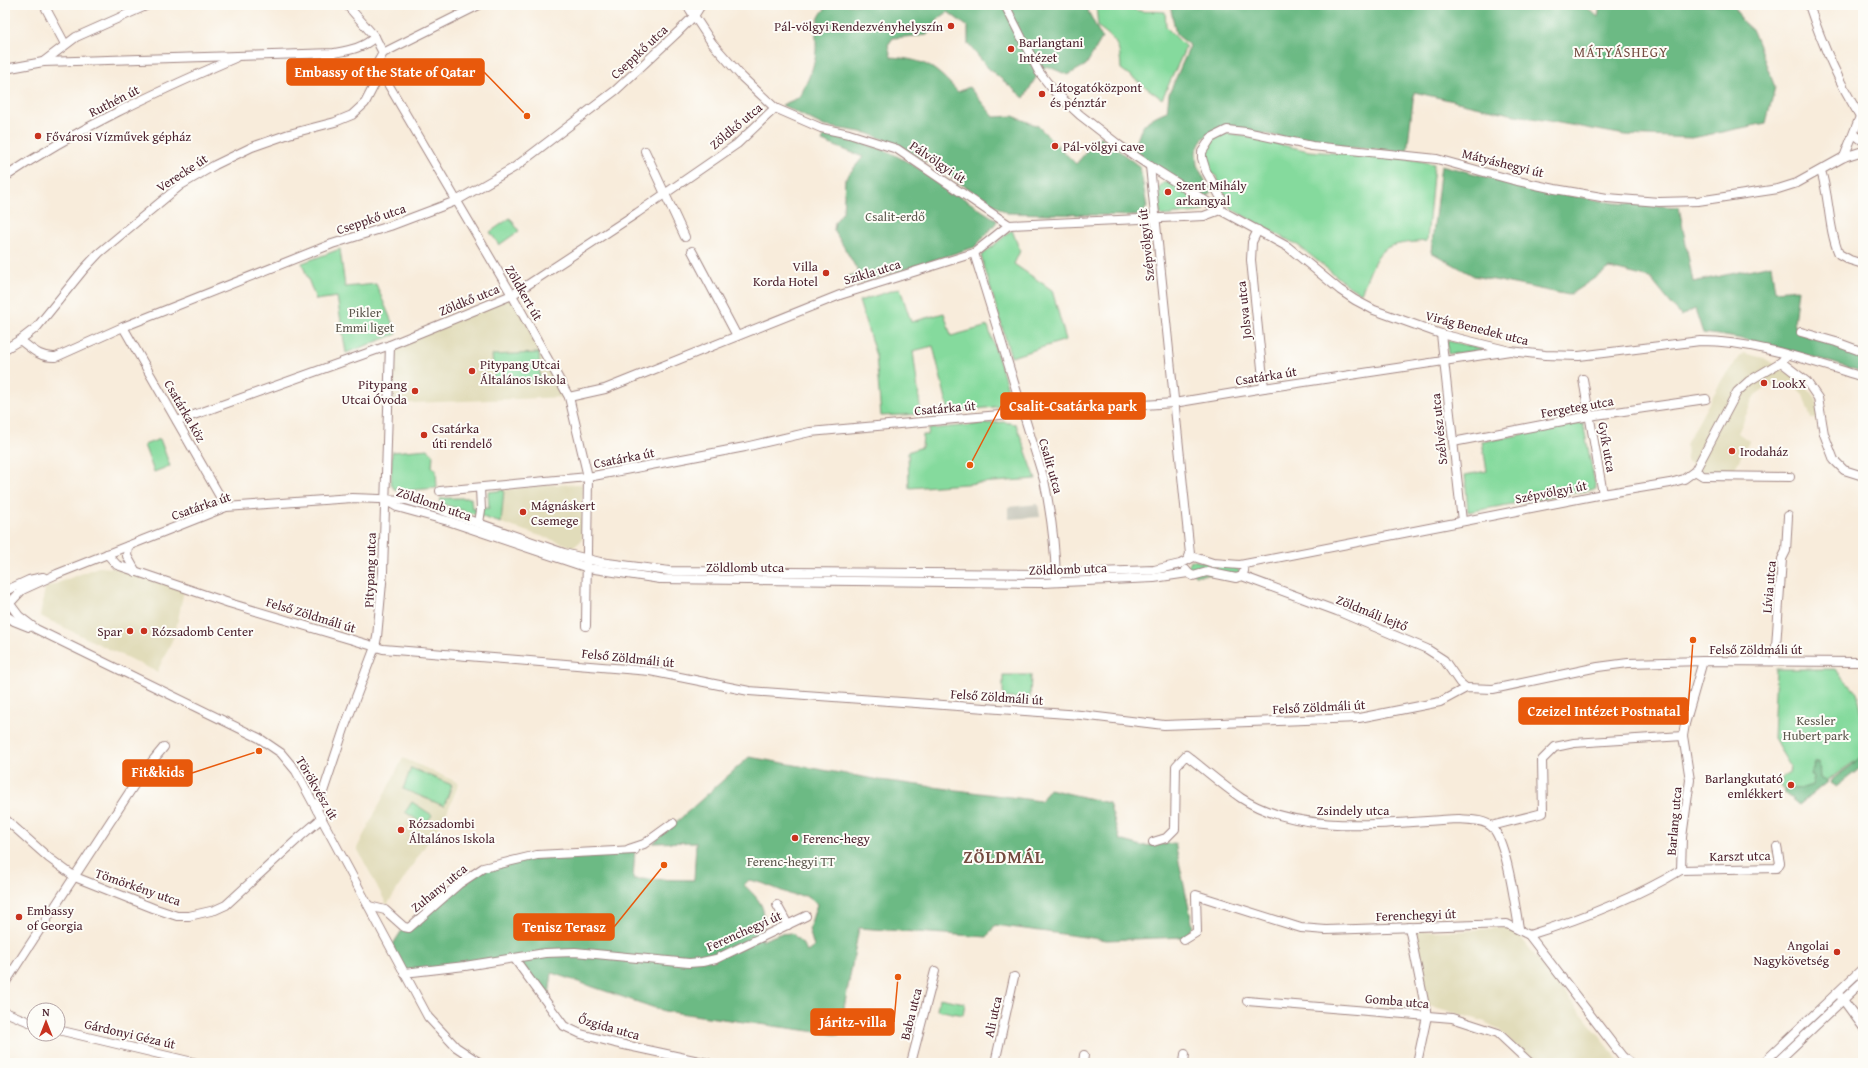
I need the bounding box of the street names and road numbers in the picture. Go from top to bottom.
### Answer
street label: Cseppkő utca [606,20,672,83]
street label: Ruthén út [85,80,143,122]
street label: Zöldkő utca [705,98,767,154]
street label: Pálvölgyi út [906,136,970,188]
street label: Mátyáshegyi út [1460,144,1546,182]
street label: Verecke út [153,149,212,197]
street label: Cseppkő utca [334,199,409,239]
street label: Szépvölgyi út [1133,207,1159,282]
street label: Szikla utca [841,254,904,290]
street label: Zöldkert út [501,262,548,325]
street label: Zöldkő utca [436,279,503,321]
street label: Jolsva utca [1231,279,1257,342]
street label: Virág Benedek utca [1423,306,1532,350]
street label: Csatárka út [1234,362,1298,390]
street label: Csatárka köz [160,376,211,446]
street label: Fergeteg utca [1539,391,1616,423]
street label: Szélvész utca [1426,392,1452,466]
street label: Csatárka út [913,396,977,420]
street label: Gyík utca [1593,420,1621,474]
street label: Csalit utca [1034,436,1068,497]
street label: Csatárka út [592,443,656,473]
street label: Szépvölgyi út [1513,476,1589,508]
street label: Zöldlomb utca [394,482,475,526]
street label: Csatárka út [169,487,234,525]
street label: Pitypang utca [359,531,381,608]
street label: Zöldlomb utca [706,558,785,577]
street label: Zöldlomb utca [1029,558,1108,580]
street label: Lívia utca [1757,559,1781,614]
street label: Zöldmáli lejtő [1333,590,1411,636]
street label: Felső Zöldmáli út [264,592,359,638]
street label: Felső Zöldmáli út [1710,640,1803,659]
street label: Felső Zöldmáli út [581,644,676,672]
street label: Felső Zöldmáli út [950,684,1044,710]
street label: Felső Zöldmáli út [1272,695,1366,719]
street label: Törökvész út [291,753,343,824]
street label: Barlang utca [1662,785,1687,856]
street label: Zsindely utca [1317,801,1390,820]
street label: Karszt utca [1709,846,1772,866]
street label: Zuhany utca [407,859,472,917]
street label: Tömörkény utca [93,863,184,911]
street label: Ferenchegyi út [1375,904,1457,926]
street label: Ferenchegyi út [703,906,785,956]
street label: Baba utca [895,985,927,1042]
street label: Gomba utca [1364,989,1431,1013]
street label: Ali utca [979,994,1007,1039]
street label: Őzgida utca [576,1009,643,1045]
street label: Gárdonyi Géza út [83,1014,178,1054]

